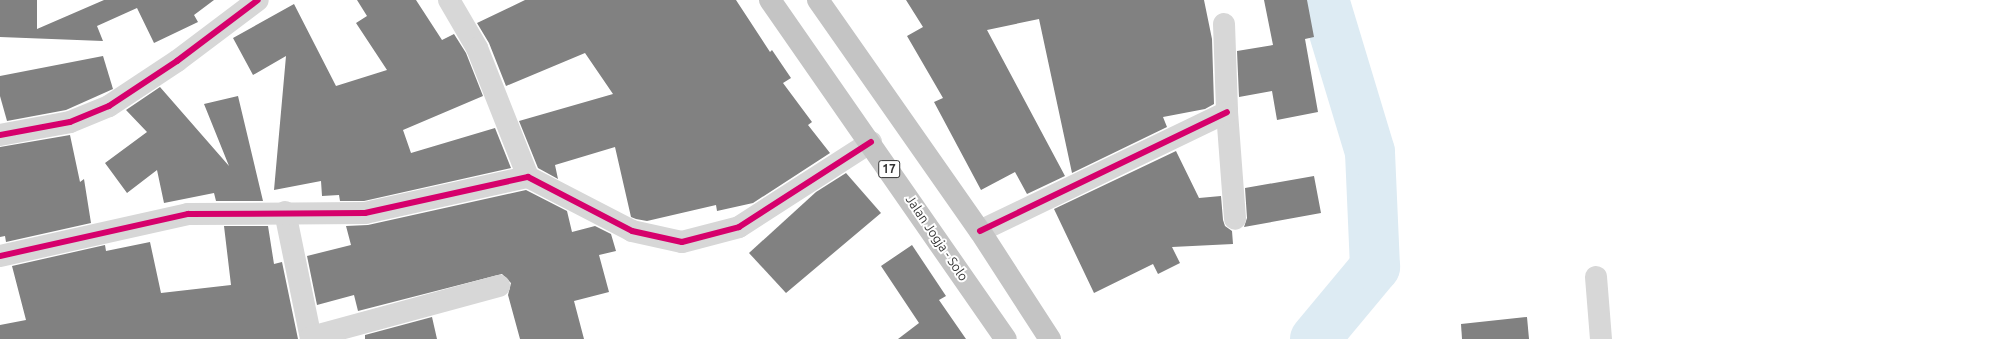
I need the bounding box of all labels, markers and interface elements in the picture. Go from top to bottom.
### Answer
road number: 17 [878,159,900,179]
street label: Jalan Jogja - Solo [903,192,971,284]

